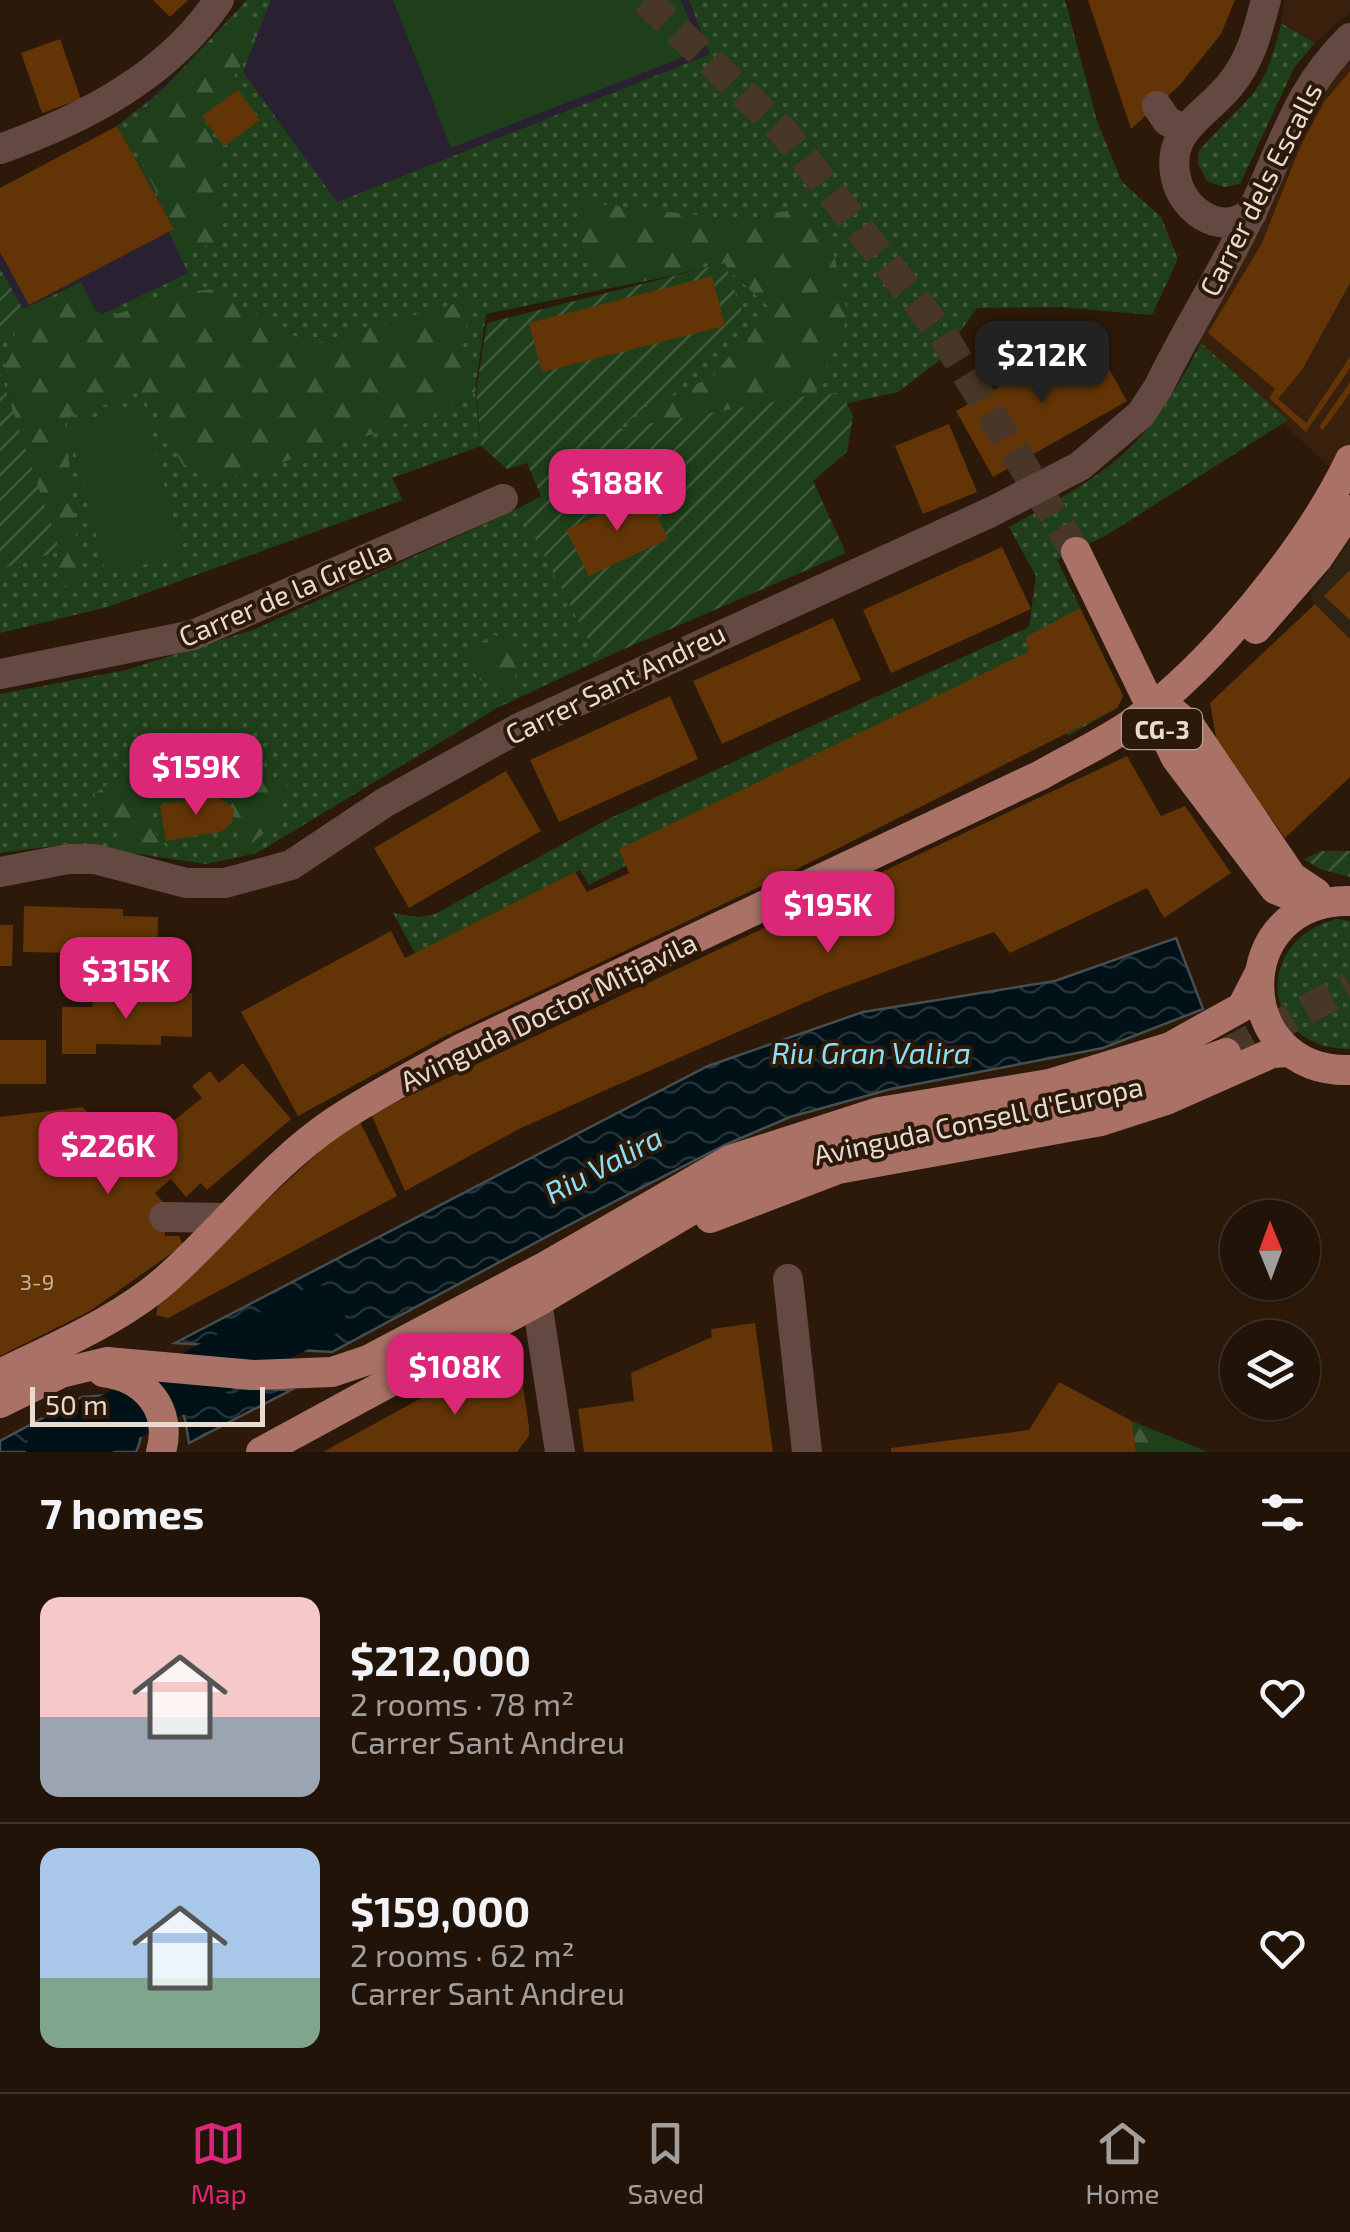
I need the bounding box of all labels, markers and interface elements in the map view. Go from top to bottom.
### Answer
street label: Carrer dels Escalls [1191,77,1329,301]
pin: $212K [972,321,1112,406]
text: $212K [997,334,1087,372]
pin: $188K [547,449,687,534]
text: $188K [571,462,663,500]
street label: Carrer de la Grella [173,533,397,653]
street label: Carrer Sant Andreu [499,615,731,751]
road number: CG-3 [1122,709,1202,749]
pin: $159K [126,733,266,818]
text: $159K [151,746,241,784]
pin: $195K [758,871,898,956]
text: $195K [783,884,873,922]
street label: Avinguda Doctor Mitjavila [394,924,702,1098]
pin: $315K [56,937,196,1022]
text: $315K [82,950,170,988]
water label: Riu Gran Valira [771,1034,971,1070]
street label: Avinguda Consell d'Europa [810,1068,1146,1172]
pin: $226K [38,1112,178,1197]
water label: Riu Valira [538,1118,668,1210]
text: $226K [61,1125,155,1163]
north arrow [1220,1200,1320,1300]
map controls [1220,1200,1320,1420]
house number: 3-9 [20,1268,54,1294]
button: layers [1220,1320,1320,1420]
pin: $108K [385,1333,525,1418]
text: $108K [409,1346,501,1384]
scale bar [30,1382,265,1426]
text: 50 m [45,1387,108,1421]
icon: filters [1255,1485,1310,1540]
text: 7 homes [40,1487,204,1537]
text: $212,000 [350,1634,531,1684]
icon: home [120,1637,240,1757]
icon: heart [1255,1670,1310,1725]
text: 2 rooms · 78 m² [350,1684,574,1722]
text: Carrer Sant Andreu [350,1722,625,1760]
text: $159,000 [350,1885,530,1935]
icon: home [120,1888,240,2008]
icon: heart [1255,1921,1310,1976]
text: 2 rooms · 62 m² [350,1935,575,1973]
text: Carrer Sant Andreu [350,1973,625,2011]
tab: Map [190,2116,247,2210]
tab: Saved [628,2116,704,2210]
tab: Home [1085,2116,1160,2210]

